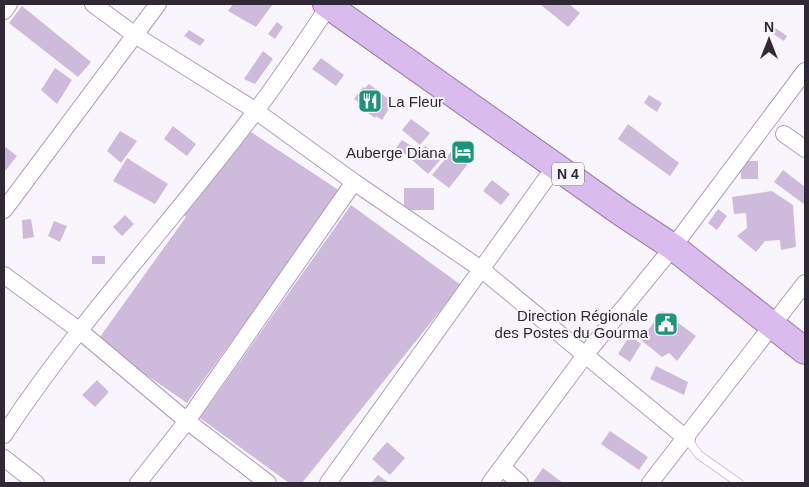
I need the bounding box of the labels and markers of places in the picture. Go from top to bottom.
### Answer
restaurant icon: La Fleur [357,88,383,114]
place label: La Fleur [388,93,443,110]
hotel icon: Auberge Diana [450,139,476,165]
place label: Auberge Diana [346,144,447,161]
place label: Direction Régionale des Postes du Gourma [495,307,649,341]
public building icon: Direction Régionale des Postes du Gourma [653,311,679,337]

